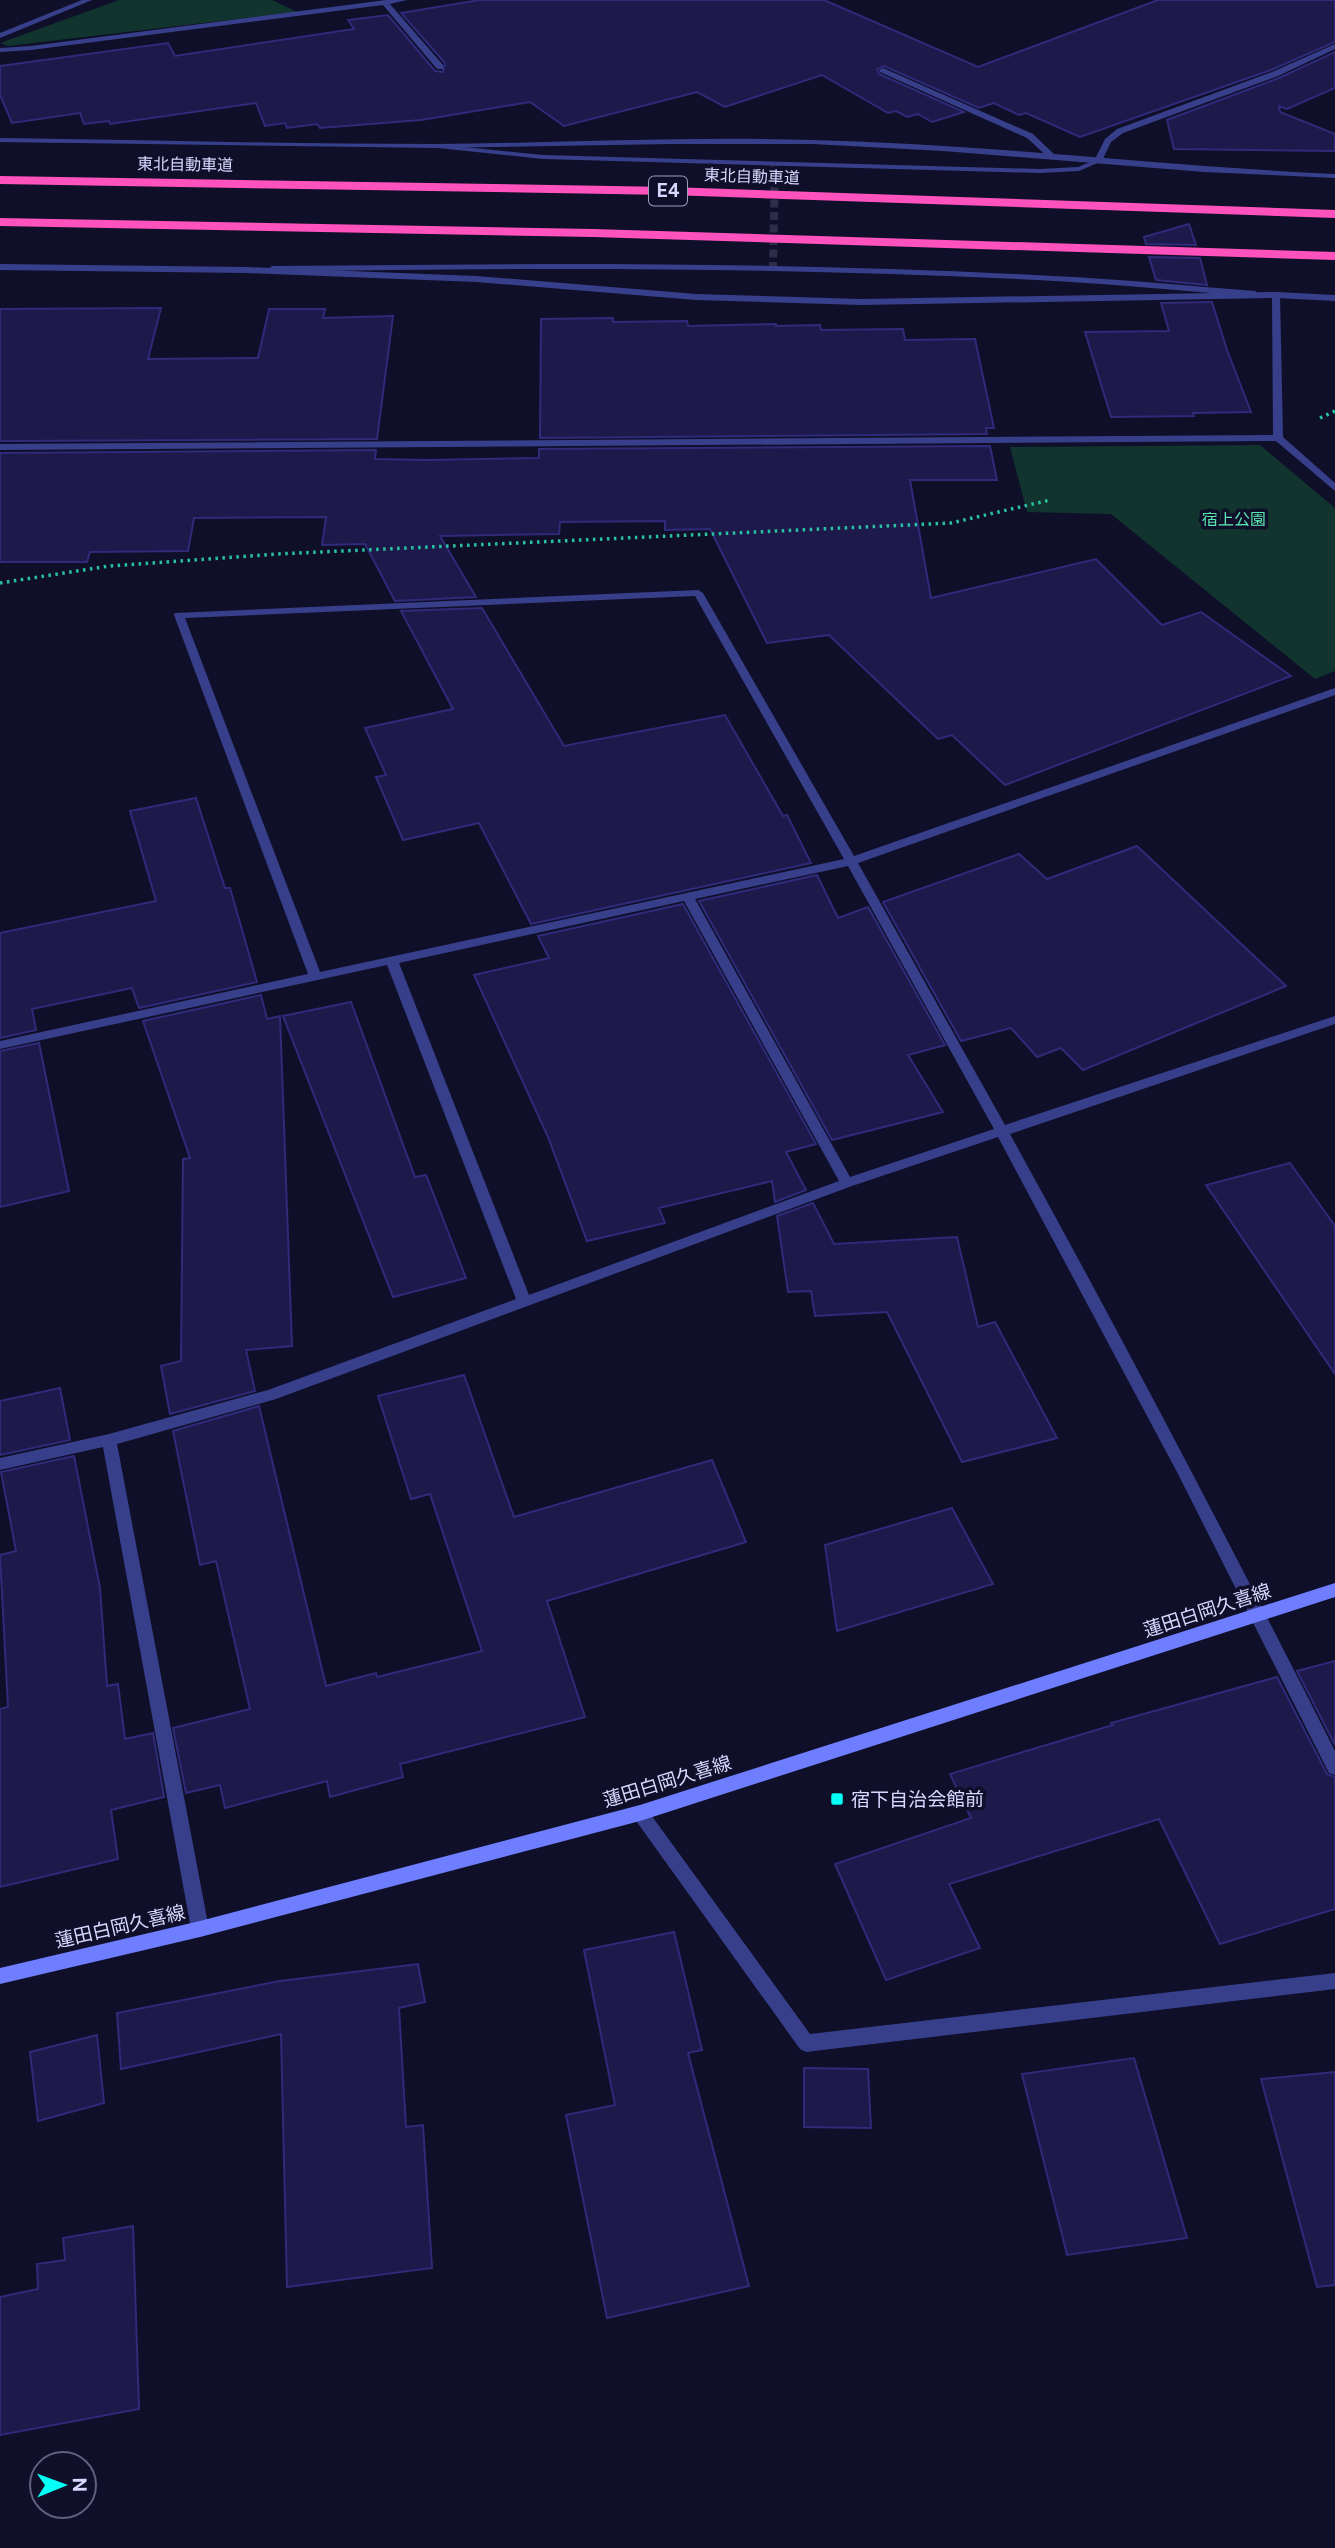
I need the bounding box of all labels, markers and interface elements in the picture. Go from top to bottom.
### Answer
street label: 東北自動車道 [137,154,233,175]
street label: 東北自動車道 [704,165,800,188]
road number: E4 [649,176,687,206]
park label: 宿上公園 [1202,510,1266,529]
street label: 蓮田白岡久喜線 [1140,1579,1274,1641]
street label: 蓮田白岡久喜線 [600,1751,734,1811]
place label: 宿下自治会館前 [851,1788,984,1810]
marker: 宿下自治会館前 [829,1791,845,1807]
street label: 蓮田白岡久喜線 [53,1900,187,1952]
north arrow [28,2450,98,2520]
text: N [69,2477,91,2492]

